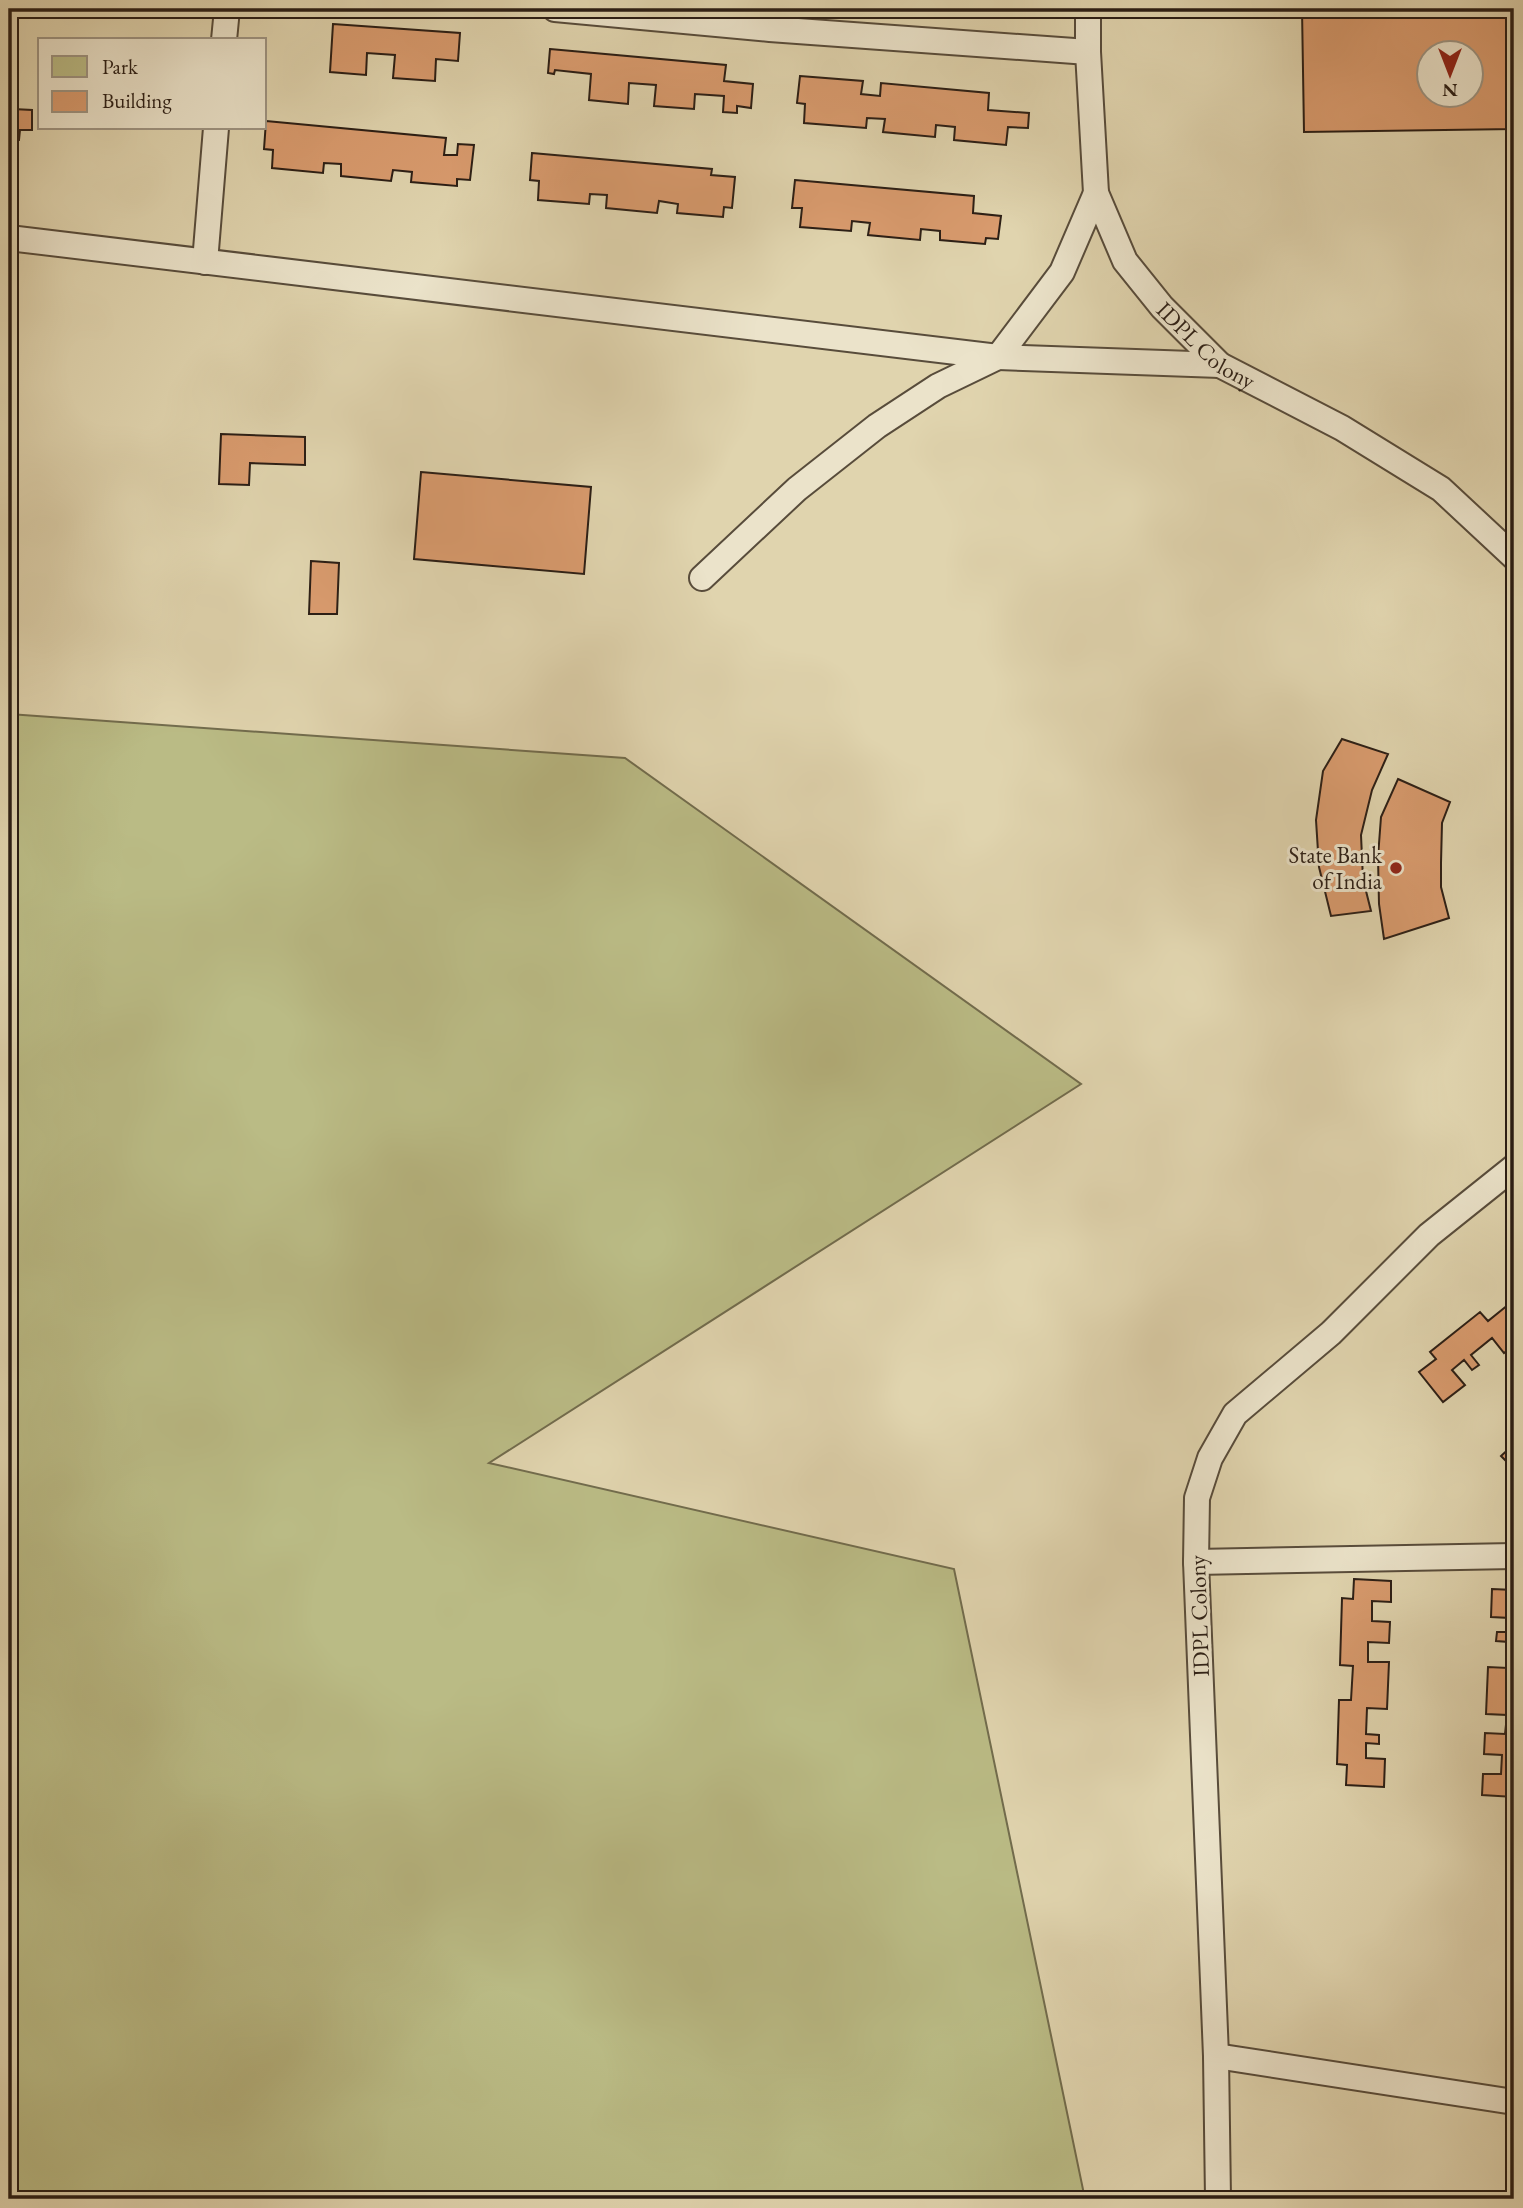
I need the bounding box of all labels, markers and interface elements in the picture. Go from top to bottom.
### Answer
legend [38,38,266,130]
north arrow [1414,38,1484,108]
text: Park [102,53,139,80]
text: N [1442,78,1458,103]
text: Building [102,87,172,114]
street label: IDPL Colony [1150,295,1261,396]
place label: State Bank of India [1289,840,1383,896]
marker: State Bank of India [1388,860,1404,876]
street label: IDPL Colony [1182,1554,1216,1677]

